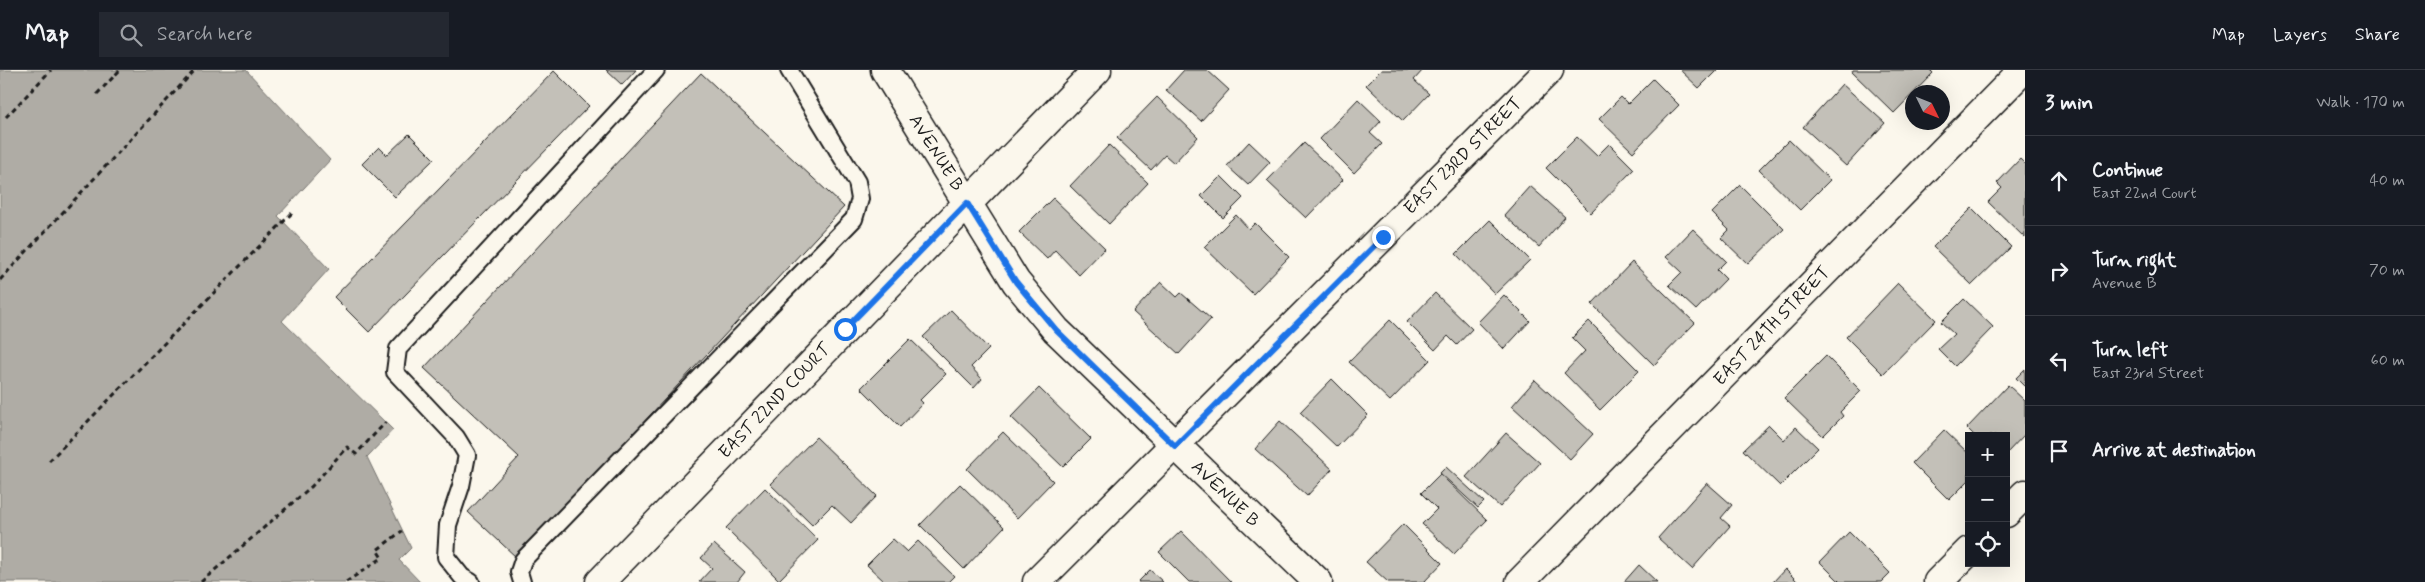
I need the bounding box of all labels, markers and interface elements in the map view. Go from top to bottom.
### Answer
search box [99,12,449,57]
text: Map [25,19,69,50]
icon: search [117,21,145,49]
text: Search here [157,22,253,47]
text: Map [2212,23,2245,47]
text: Layers [2273,23,2327,47]
text: Share [2355,23,2400,47]
north arrow [1905,85,1950,130]
text: 3 min [2045,89,2093,117]
street label: EAST 23RD STREET [1399,92,1527,220]
text: Walk · 170 m [2316,92,2405,113]
street label: AVENUE B [903,110,969,196]
text: Continue [2092,158,2163,183]
icon: ahead [2045,167,2073,195]
text: 40 m [2369,170,2405,191]
text: East 22nd Court [2092,183,2197,204]
route end [1372,226,1395,249]
text: Turn right [2092,248,2176,273]
icon: right [2045,257,2073,285]
text: 70 m [2369,260,2405,281]
street label: EAST 24TH STREET [1708,261,1836,391]
text: Avenue B [2092,273,2157,294]
route start [834,318,857,341]
street label: EAST 22ND COURT [713,337,837,464]
text: Turn left [2092,338,2168,363]
icon: left [2045,347,2073,375]
text: 60 m [2371,350,2405,371]
text: East 23rd Street [2092,363,2205,384]
map controls [1965,432,2010,567]
button: + [1965,432,2010,477]
icon: arrive [2045,437,2073,465]
text: Arrive at destination [2092,438,2256,463]
street label: AVENUE B [1186,455,1264,533]
button: − [1965,477,2010,522]
button: locate [1965,522,2010,567]

